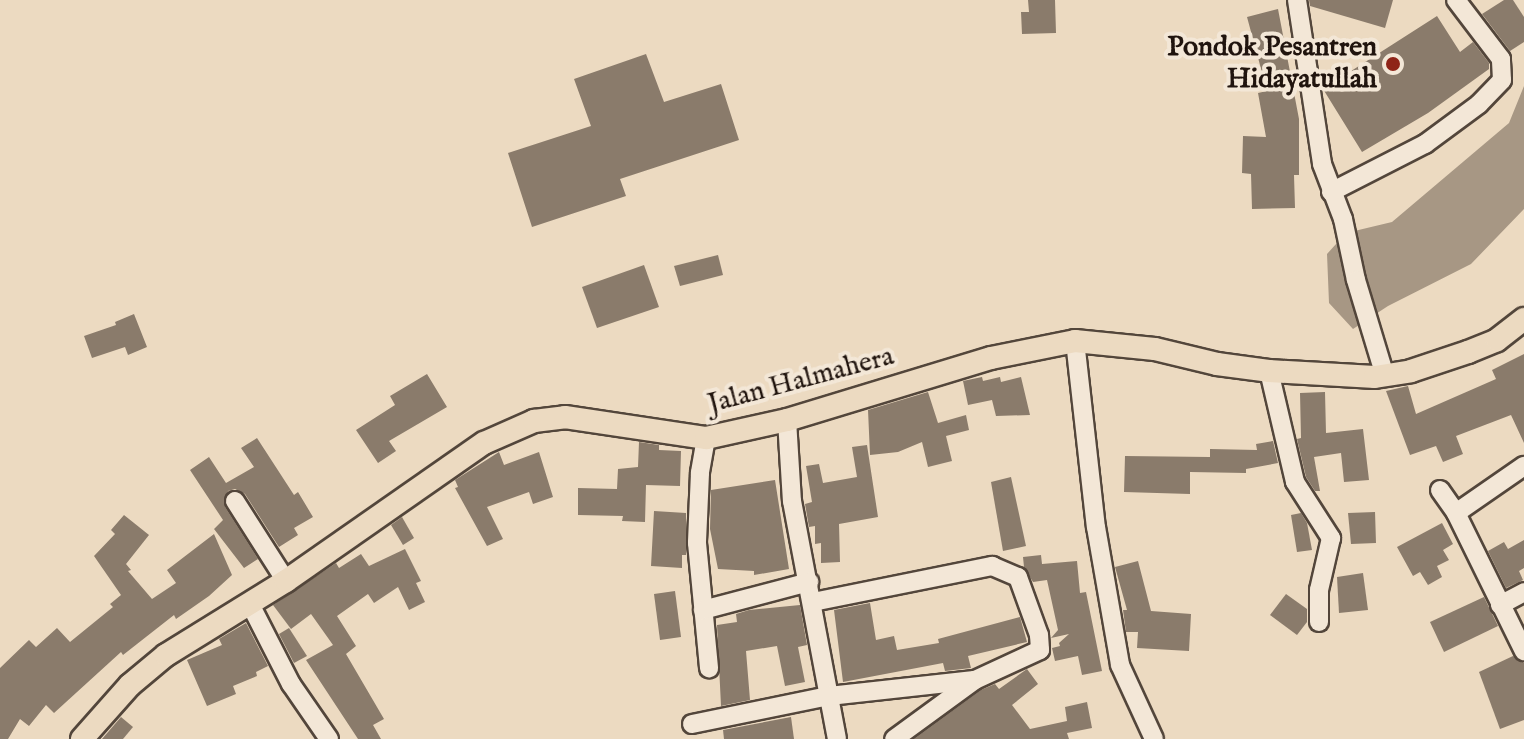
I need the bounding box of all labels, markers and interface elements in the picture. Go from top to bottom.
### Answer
place label: Pondok Pesantren Hidayatullah [1167,31,1377,97]
marker: Pondok Pesantren Hidayatullah [1384,55,1402,73]
street label: Jalan Halmahera [704,340,898,422]

